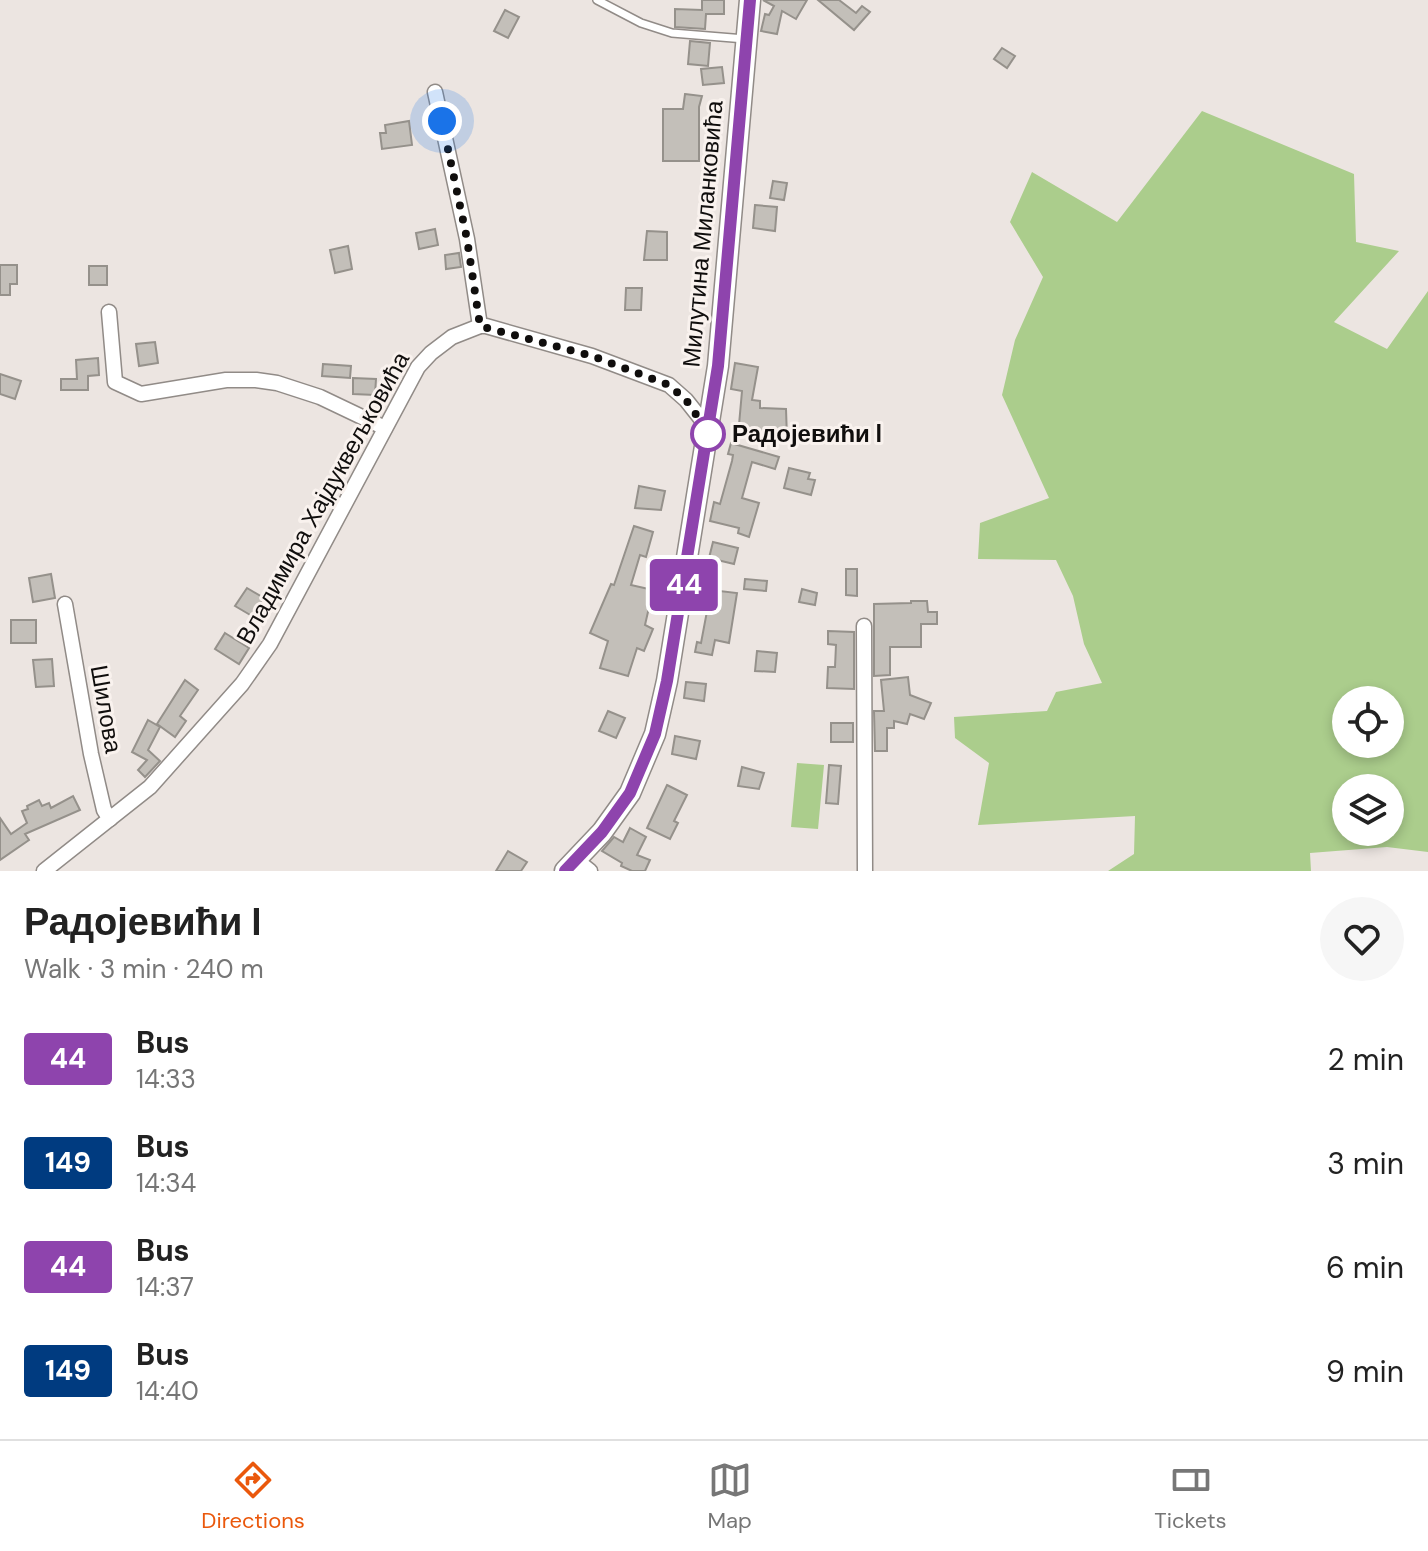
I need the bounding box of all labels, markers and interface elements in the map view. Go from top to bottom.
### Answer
street label: Милутина Миланковића [675,99,730,369]
your location [422,101,462,141]
street label: Владимира Хајдуквељковића [229,346,416,649]
marker: Радојевићи I [691,417,725,451]
place label: Радојевићи I [732,418,882,449]
line badge: 44 [648,559,720,611]
text: 44 [666,566,702,603]
street label: Шилова [84,662,130,756]
map controls [1332,686,1404,846]
button: locate [1332,686,1404,758]
button: layers [1332,774,1404,846]
text: Радојевићи I [24,897,262,947]
button: heart [1320,897,1404,981]
text: Walk · 3 min · 240 m [24,952,264,986]
text: Bus [136,1023,190,1062]
text: 44 [50,1040,86,1077]
text: 2 min [1328,1040,1404,1079]
text: 14:33 [136,1062,196,1096]
text: Bus [136,1127,190,1166]
text: 149 [45,1144,91,1181]
text: 3 min [1327,1144,1404,1183]
text: 14:34 [136,1166,196,1200]
text: Bus [136,1231,190,1270]
text: 44 [50,1248,86,1285]
text: 6 min [1326,1248,1404,1287]
text: 14:37 [136,1270,194,1304]
text: Bus [136,1335,190,1374]
text: 149 [45,1352,91,1389]
text: 9 min [1326,1352,1404,1391]
text: 14:40 [136,1374,199,1408]
tab: Directions [201,1458,305,1535]
tab: Map [707,1458,752,1535]
tab: Tickets [1154,1458,1227,1535]

